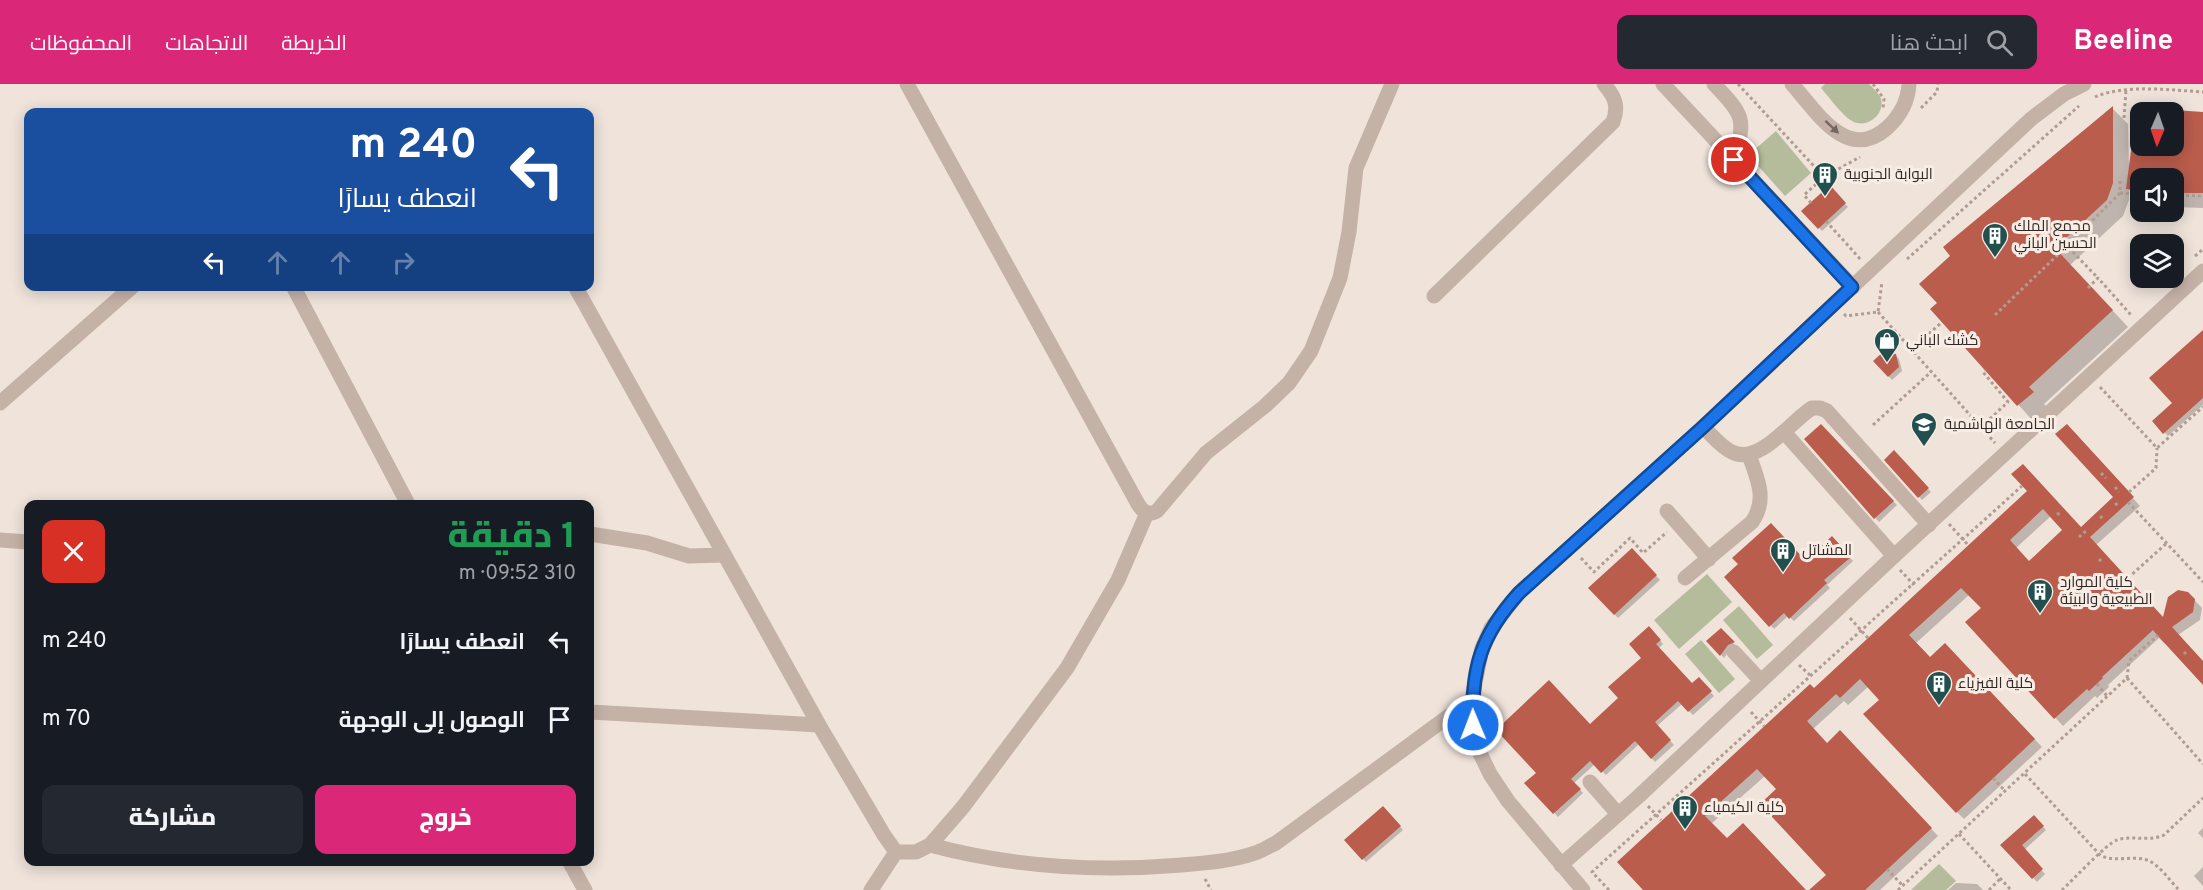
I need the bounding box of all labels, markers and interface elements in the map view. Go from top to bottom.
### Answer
search box [1617,15,2037,69]
text: Beeline [2073,24,2173,60]
icon: search [1983,26,2016,59]
text: المحفوظات [30,31,132,58]
text: الاتجاهات [165,31,248,58]
text: الخريطة [281,31,347,58]
text: ابحث هنا [1890,31,1968,58]
north arrow [2130,102,2184,156]
map controls [2130,102,2184,288]
text: 240 m [349,120,477,173]
one-way arrow [1824,120,1839,134]
icon: left [498,132,576,210]
pin [1708,134,1759,185]
icon: arrive [1717,143,1750,176]
building icon: البوابة الجنوبية [1810,160,1840,198]
place label: البوابة الجنوبية [1844,166,1933,185]
button: sound [2130,168,2184,222]
text: انعطف يسارًا [338,183,477,217]
place label: مجمع الملك الحسين الباني [2014,218,2097,255]
building icon: مجمع الملك الحسين الباني [1980,221,2010,259]
button: layers [2130,234,2184,288]
icon: left [198,246,231,279]
icon: ahead [261,246,294,279]
icon: ahead [324,246,357,279]
icon: right [387,246,420,279]
shop icon: كشك الباني [1872,326,1902,364]
place label: كشك الباني [1906,332,1978,352]
school or university icon: الجامعة الهاشمية [1909,410,1939,448]
place label: الجامعة الهاشمية [1944,416,2055,435]
text: 1 دقيقة [448,515,576,561]
button: close [42,520,105,583]
building icon: المشاتل [1768,536,1798,574]
place label: المشاتل [1802,542,1852,561]
text: 310 m · 09:52 [459,561,576,587]
place label: كلية الموارد الطبيعية والبيئة [2060,574,2153,610]
building icon: كلية الموارد الطبيعية والبيئة [2025,577,2055,615]
icon: left [543,625,576,658]
text: 240 m [42,628,107,655]
text: انعطف يسارًا [400,630,525,657]
building icon: كلية الفيزياء [1924,669,1954,707]
place label: كلية الفيزياء [1958,675,2033,694]
position arrow [1441,693,1505,757]
icon: arrive [543,703,576,736]
text: 70 m [42,706,91,733]
text: الوصول إلى الوجهة [339,708,525,735]
button: مشاركة [42,785,303,854]
button: خروج [315,785,576,854]
building icon: كلية الكيمياء [1670,793,1700,831]
place label: كلية الكيمياء [1704,799,1784,818]

